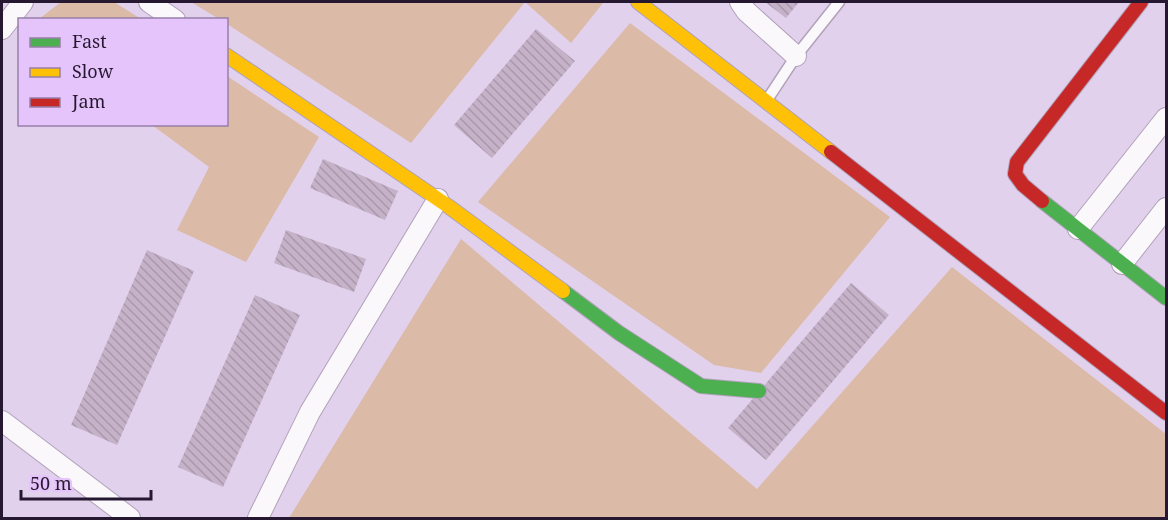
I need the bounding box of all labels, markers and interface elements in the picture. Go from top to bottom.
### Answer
legend [18,18,228,126]
text: Fast [72,29,107,53]
text: Slow [72,59,114,83]
text: Jam [71,89,106,113]
scale bar [21,463,152,501]
text: 50 m [30,471,72,495]

